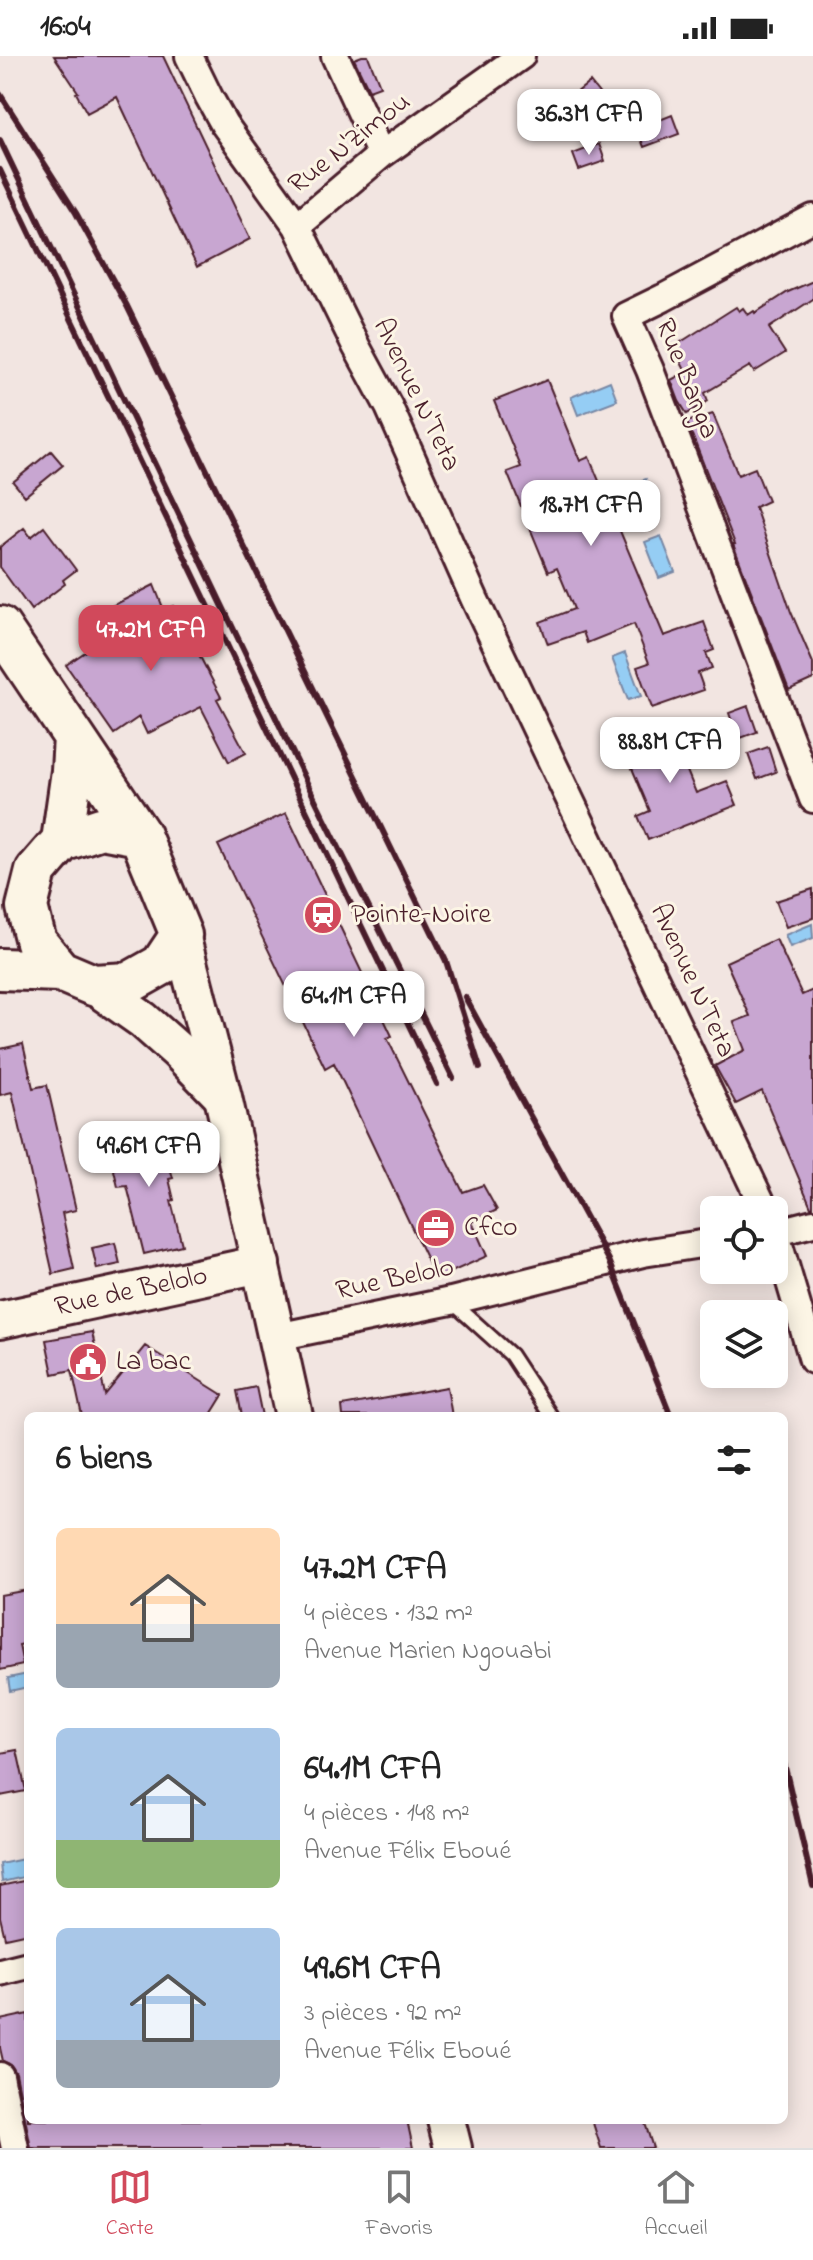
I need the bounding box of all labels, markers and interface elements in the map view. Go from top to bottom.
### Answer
text: 16:04 [40,6,91,50]
street label: Rue N'Zimou [280,83,420,205]
pin: 36.3M CFA [497,89,681,157]
text: 36.3M CFA [535,96,643,134]
street label: Avenue N'Teta [361,312,471,478]
street label: Rue Banga [643,313,729,445]
pin: 18.7M CFA [499,480,683,548]
text: 18.7M CFA [539,487,643,525]
pin: 47.2M CFA [59,605,243,673]
text: 47.2M CFA [96,612,206,650]
pin: 88.8M CFA [578,717,762,785]
text: 88.8M CFA [618,724,722,762]
station icon: Pointe-Noire [302,894,344,936]
place label: Pointe-Noire [351,895,492,936]
street label: Avenue N'Teta [638,897,746,1065]
pin: 64.1M CFA [262,971,446,1039]
text: 64.1M CFA [301,978,407,1016]
pin: 49.6M CFA [57,1121,241,1189]
text: 49.6M CFA [97,1128,201,1166]
map controls [700,1196,788,1388]
button: locate [700,1196,788,1284]
office icon: Cfco [415,1207,457,1249]
place label: Cfco [464,1208,518,1249]
street label: Rue Belolo [332,1247,458,1313]
street label: Rue de Belolo [51,1256,211,1328]
button: layers [700,1300,788,1388]
public building icon: La bac [67,1341,109,1383]
place label: La bac [116,1342,191,1383]
text: 6 biens [56,1435,153,1485]
icon: filters [712,1438,756,1482]
text: 47.2M CFA [304,1545,447,1595]
icon: home [120,1560,216,1656]
text: 4 pièces · 132 m² [304,1595,473,1633]
text: Avenue Marien Ngouabi [304,1633,552,1671]
text: 64.1M CFA [304,1745,442,1795]
icon: home [120,1760,216,1856]
text: 4 pièces · 148 m² [304,1795,470,1833]
text: Avenue Félix Eboué [304,1833,511,1871]
text: 49.6M CFA [304,1945,441,1995]
icon: home [120,1960,216,2056]
text: 3 pièces · 92 m² [304,1995,462,2033]
text: Avenue Félix Eboué [304,2033,511,2071]
tab: Carte [106,2165,154,2245]
tab: Favoris [365,2165,433,2245]
tab: Accueil [644,2165,707,2245]

